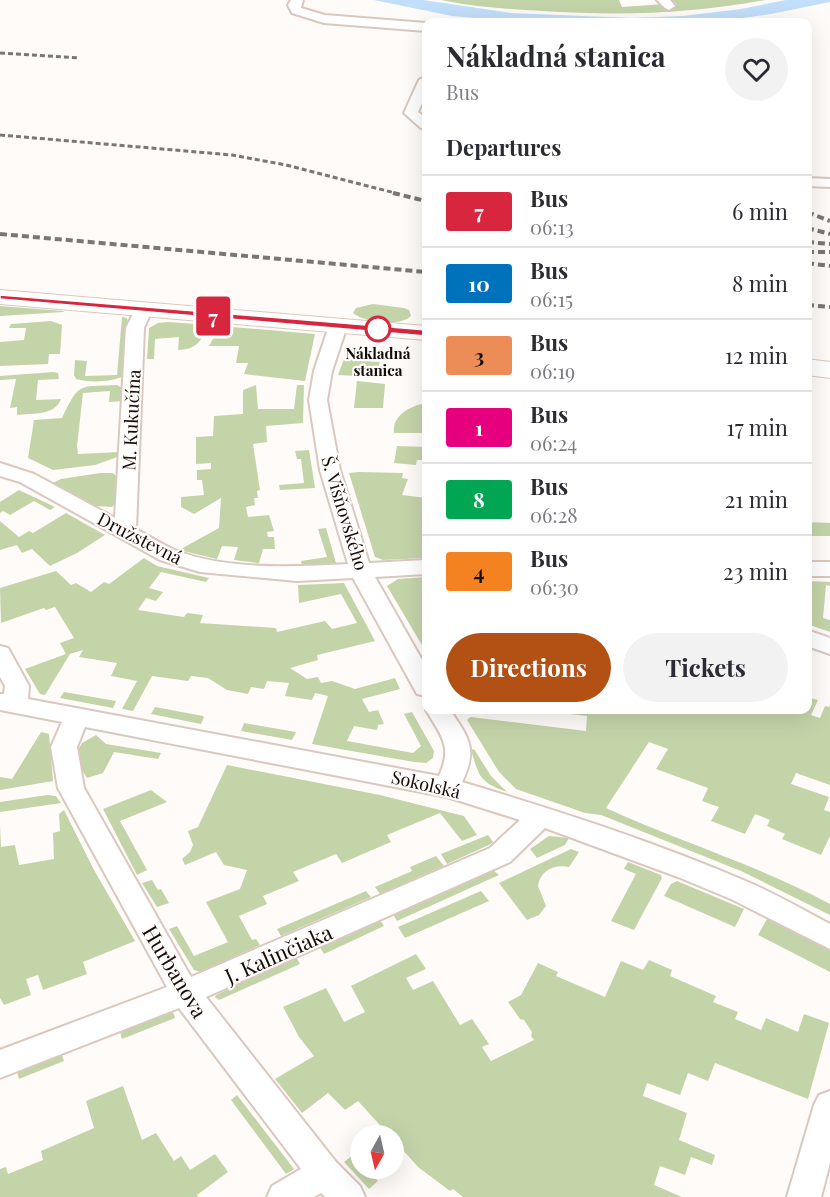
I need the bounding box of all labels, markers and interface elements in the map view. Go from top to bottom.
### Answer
text: Nákladná stanica [446,37,666,74]
button: heart [725,38,788,101]
text: Bus [446,78,479,105]
text: Departures [446,132,561,162]
text: Bus [530,183,568,213]
text: 6 min [732,196,788,226]
text: 7 [474,197,484,225]
text: 06:13 [530,213,574,240]
text: Bus [530,255,568,285]
text: 8 min [732,268,788,298]
text: 10 [468,269,490,297]
text: 06:15 [530,285,573,312]
line badge: 7 [194,296,232,336]
text: 7 [208,302,218,330]
marker: Nákladná stanica [365,316,391,342]
text: Bus [530,327,568,357]
text: 12 min [725,340,788,370]
text: 3 [474,341,484,369]
place label: Nákladná stanica [345,343,411,380]
text: 06:19 [530,357,575,384]
street label: M. Kukučína [116,369,146,471]
text: Bus [530,399,568,429]
text: 17 min [727,412,788,442]
text: 1 [475,413,483,441]
text: 06:24 [530,429,577,456]
street label: Š. Višňovského [316,453,374,573]
text: Bus [530,471,568,501]
text: 21 min [725,484,788,514]
text: 8 [473,485,485,513]
text: 06:28 [530,501,578,528]
street label: Družstevná [94,506,186,570]
text: Bus [530,543,568,573]
text: 23 min [723,556,788,586]
text: 4 [473,557,485,585]
text: 06:30 [530,573,579,600]
button: Directions [446,633,611,702]
button: Tickets [623,633,788,702]
street label: Sokolská [389,764,463,804]
street label: J. Kalinčiaka [219,917,337,989]
street label: Hurbanova [137,919,215,1023]
north arrow [350,1125,404,1179]
map controls [350,1125,404,1179]

